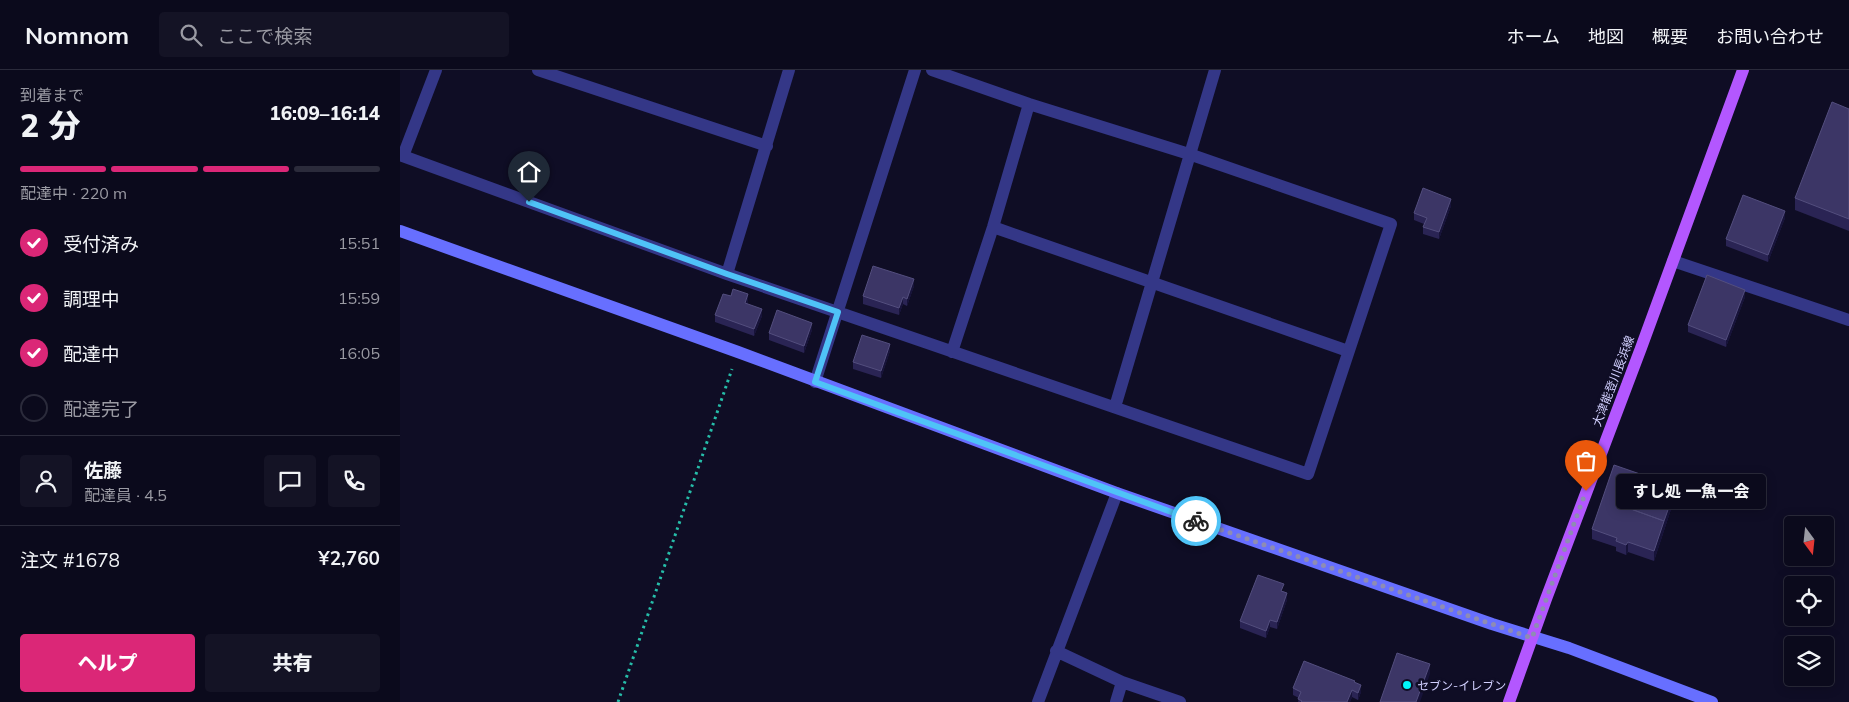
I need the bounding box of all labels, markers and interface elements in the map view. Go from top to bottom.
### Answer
search box [159,12,509,57]
text: Nomnom [25,20,129,50]
icon: search [177,21,205,49]
text: ここで検索 [217,24,312,48]
text: ホーム [1507,25,1560,48]
text: 地図 [1588,25,1624,48]
text: 概要 [1652,25,1688,48]
text: お問い合わせ [1716,25,1824,48]
text: 到着まで [20,85,84,105]
text: 16:09–16:14 [269,101,380,125]
text: 2 分 [20,105,80,145]
pin [508,151,550,202]
icon: home [515,158,543,186]
text: 配達中 · 220 m [20,183,127,203]
icon: check [20,229,48,257]
text: 受付済み [63,232,139,256]
text: 15:51 [338,233,380,253]
icon: check [20,284,48,312]
text: 調理中 [63,287,120,311]
text: 15:59 [338,288,380,308]
street label: 大津能登川長浜線 [1589,333,1637,429]
icon: check [20,339,48,367]
text: 配達中 [63,342,120,366]
text: 16:05 [338,343,380,363]
text: 配達完了 [63,397,139,421]
pin [1565,440,1607,491]
icon: bag [1572,447,1600,475]
button: person [20,455,72,507]
button: chat [264,455,316,507]
button: phone [328,455,380,507]
text: 佐藤 [84,458,122,482]
callout: すし処 一魚一会 [1616,474,1766,508]
text: すし処 一魚一会 [1633,481,1749,501]
text: 配達員 · 4.5 [84,485,167,505]
courier [1171,496,1221,546]
icon: bike [1182,507,1210,535]
north arrow [1784,516,1834,566]
map controls [1784,516,1834,686]
text: ¥2,760 [318,546,380,570]
text: 注文 #1678 [20,548,120,572]
button: locate [1784,576,1834,626]
button: ヘルプ [20,634,195,692]
button: 共有 [205,634,380,692]
button: layers [1784,636,1834,686]
place label: セブン-イレブン [1417,678,1506,693]
marker: セブン-イレブン [1401,679,1413,691]

